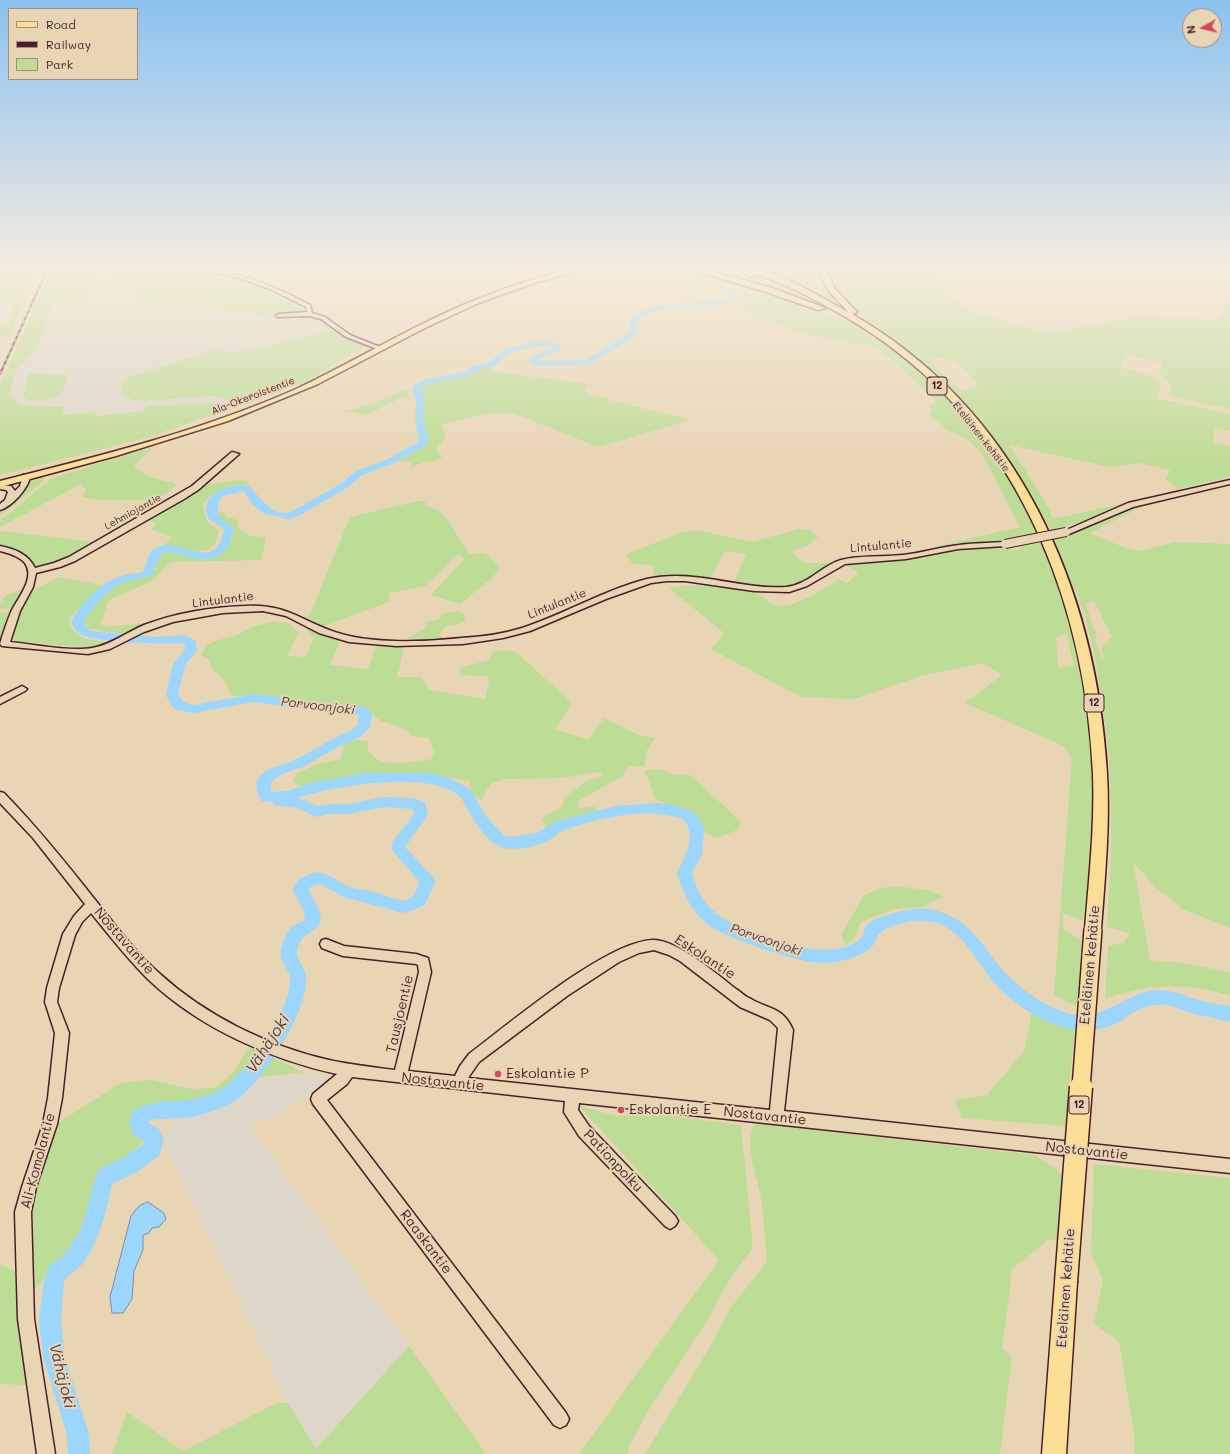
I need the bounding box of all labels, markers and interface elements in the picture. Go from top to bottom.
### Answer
legend [8,8,138,80]
north arrow [1182,8,1222,48]
text: Road [46,16,76,32]
text: N [1183,24,1199,35]
text: Railway [46,36,91,52]
text: Park [46,56,73,72]
street label: Ala-Okeroistentie [210,375,296,417]
road number: 12 [927,377,947,395]
street label: Eteläinen kehätie [950,400,1012,474]
street label: Lehmiojantie [103,492,163,532]
street label: Lintulantie [849,536,913,556]
street label: Lintulantie [526,586,588,622]
street label: Lintulantie [191,589,255,611]
water label: Porvoonjoki [280,694,356,718]
road number: 12 [1084,694,1104,712]
street label: Nostavantie [90,904,158,978]
street label: Eteläinen kehätie [1076,905,1104,1025]
water label: Porvoonjoki [728,920,804,960]
street label: Eskolantie [671,931,739,983]
street label: Tausjoentie [383,973,417,1055]
water label: Vähäjoki [242,1011,294,1077]
place label: Eskolantie P [506,1066,589,1082]
street label: Nostavantie [401,1069,485,1095]
marker: Eskolantie P [493,1069,503,1079]
road number: 12 [1069,1096,1089,1114]
place label: Eskolantie E [629,1102,711,1118]
street label: Nostavantie [723,1103,807,1129]
marker: Eskolantie E [616,1105,626,1115]
street label: Ali-Komolantie [17,1111,59,1211]
street label: Pationpolku [580,1126,646,1196]
street label: Nostavantie [1045,1138,1129,1164]
street label: Raaskantie [396,1206,456,1278]
street label: Eteläinen kehätie [1053,1228,1079,1348]
water label: Vähäjoki [45,1341,79,1411]

